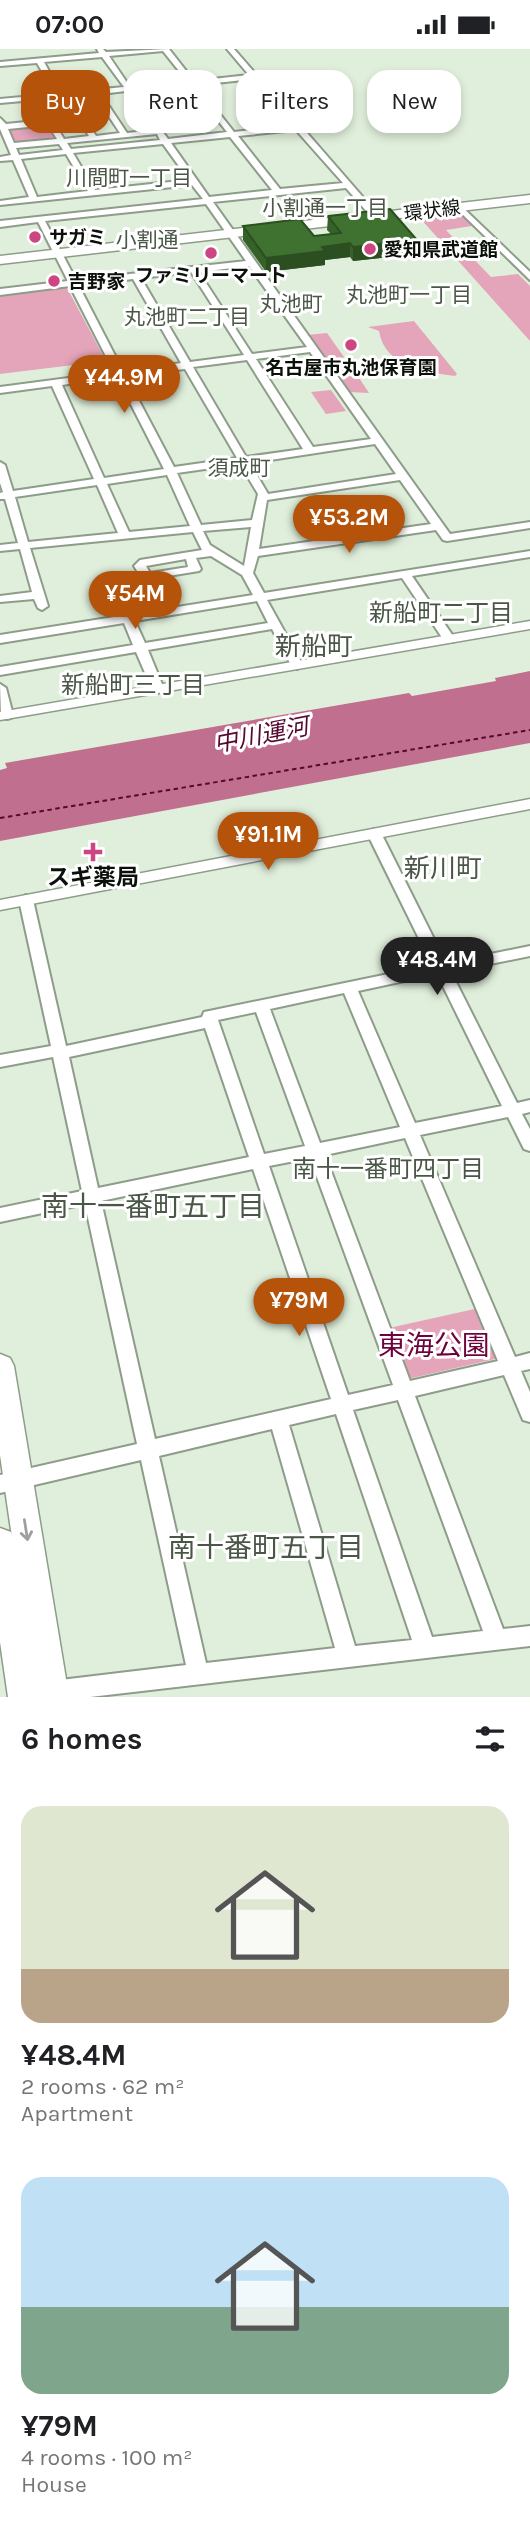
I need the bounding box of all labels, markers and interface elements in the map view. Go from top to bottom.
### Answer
text: 07:00 [35,9,104,40]
chip: Buy [21,70,110,133]
chip: Rent [124,70,222,133]
chip: Filters [236,70,353,133]
chip: New [367,70,461,133]
district label: 川間町一丁目 [66,166,192,190]
district label: 小割通一丁目 [262,196,388,220]
street label: 環状線 [402,197,462,225]
place label: サガミ [49,227,106,249]
district label: 小割通 [116,228,179,252]
marker: サガミ [27,229,43,245]
place label: 愛知県武道館 [384,239,498,261]
marker: 愛知県武道館 [362,241,378,257]
marker: ファミリーマート [203,245,219,261]
place label: ファミリーマート [135,265,287,287]
place label: 吉野家 [68,271,125,293]
marker: 吉野家 [46,273,62,289]
district label: 丸池町一丁目 [346,283,472,307]
district label: 丸池町 [260,292,323,316]
district label: 丸池町二丁目 [124,305,250,329]
marker: 名古屋市丸池保育園 [343,337,359,353]
pin: ¥44.9M [67,355,181,415]
place label: 名古屋市丸池保育園 [265,357,437,379]
text: ¥44.9M [84,364,164,391]
district label: 須成町 [208,456,271,480]
pin: ¥53.2M [292,496,406,555]
text: ¥53.2M [309,504,389,531]
pin: ¥54M [94,571,176,631]
text: ¥54M [105,580,165,607]
district label: 新船町二丁目 [369,599,513,627]
district label: 新船町 [275,631,353,662]
district label: 新船町三丁目 [61,671,205,699]
water label: 中川運河 [211,711,315,758]
pin: ¥91.1M [211,813,325,872]
text: ¥91.1M [234,821,302,848]
marker: スギ薬局 [85,844,101,860]
district label: 新川町 [404,853,482,884]
place label: スギ薬局 [47,864,139,891]
pin: ¥48.4M [380,937,494,997]
text: ¥48.4M [397,946,477,973]
district label: 南十一番町四丁目 [292,1155,484,1183]
district label: 南十一番町五丁目 [41,1190,265,1223]
pin: ¥79M [258,1279,340,1338]
text: ¥79M [269,1287,329,1314]
park label: 東海公園 [378,1329,490,1362]
one-way arrow [20,1518,33,1541]
district label: 南十番町五丁目 [168,1531,364,1564]
icon: filters [471,1720,509,1758]
text: 6 homes [21,1721,143,1757]
icon: home [202,1852,328,1978]
text: ¥48.4M [21,2037,126,2073]
text: 2 rooms · 62 m² [21,2073,185,2100]
text: Apartment [21,2100,133,2127]
icon: home [202,2223,328,2349]
text: ¥79M [21,2408,98,2444]
text: 4 rooms · 100 m² [21,2444,193,2471]
text: House [21,2471,87,2498]

